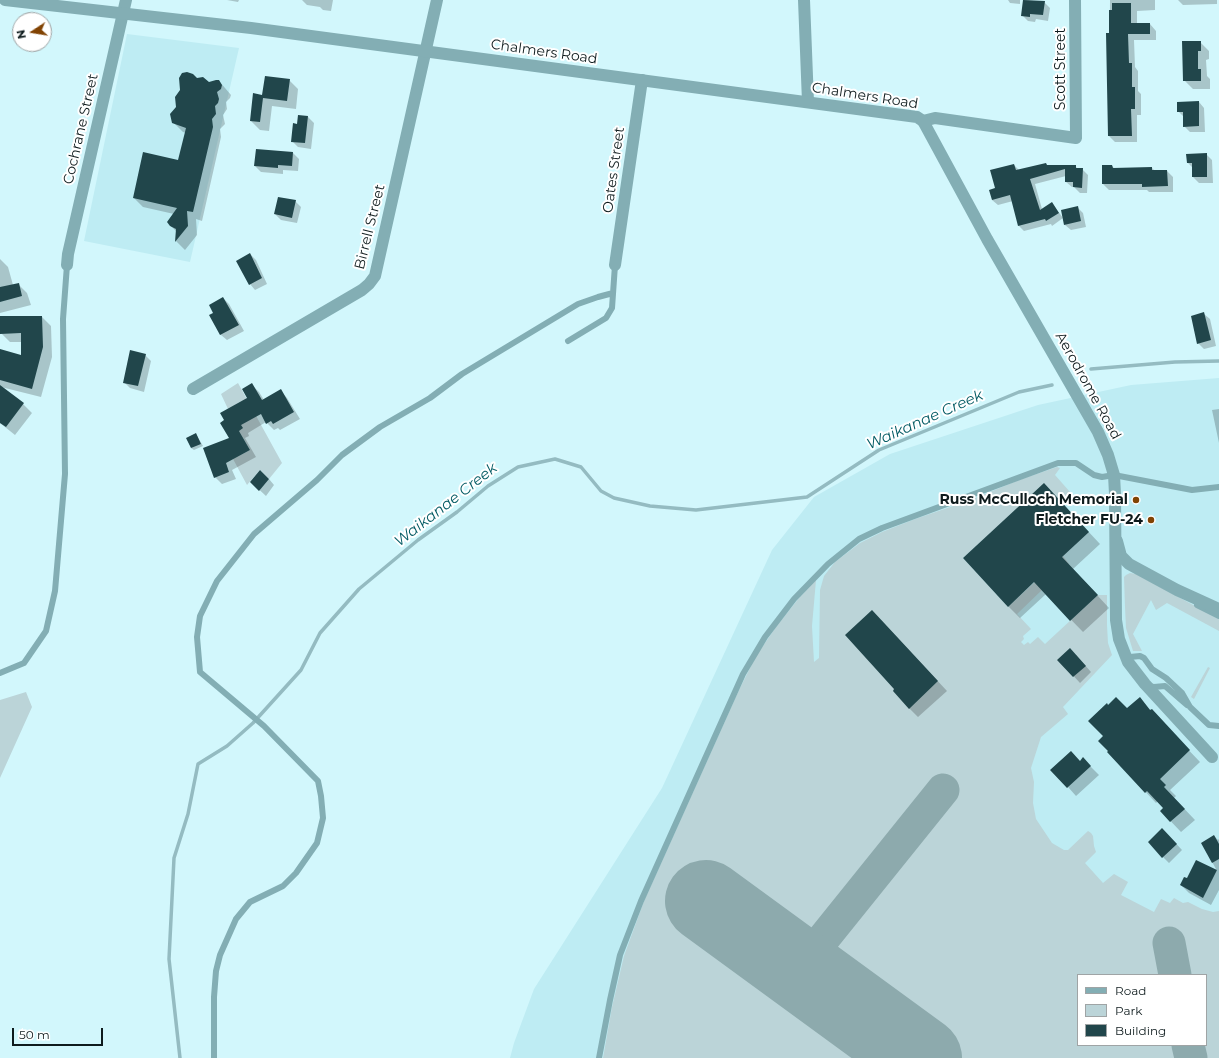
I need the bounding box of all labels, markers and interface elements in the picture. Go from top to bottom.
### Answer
north arrow [12,12,52,52]
text: N [13,28,29,40]
street label: Scott Street [1053,28,1069,110]
street label: Chalmers Road [490,36,598,68]
street label: Cochrane Street [60,72,102,186]
street label: Chalmers Road [811,79,919,113]
street label: Oates Street [600,126,628,214]
street label: Birrell Street [351,183,389,271]
street label: Aerodrome Road [1052,329,1124,443]
water label: Waikanae Creek [864,386,986,454]
water label: Waikanae Creek [391,459,501,551]
place label: Russ McCulloch Memorial [939,492,1128,508]
marker: Russ McCulloch Memorial [1131,495,1141,505]
place label: Fletcher FU-24 [1035,512,1143,528]
marker: Fletcher FU-24 [1146,515,1156,525]
legend [1077,974,1207,1046]
text: Road [1115,983,1146,998]
text: Park [1115,1003,1142,1018]
scale bar [14,1020,105,1046]
text: Building [1115,1023,1166,1038]
text: 50 m [19,1027,50,1042]

